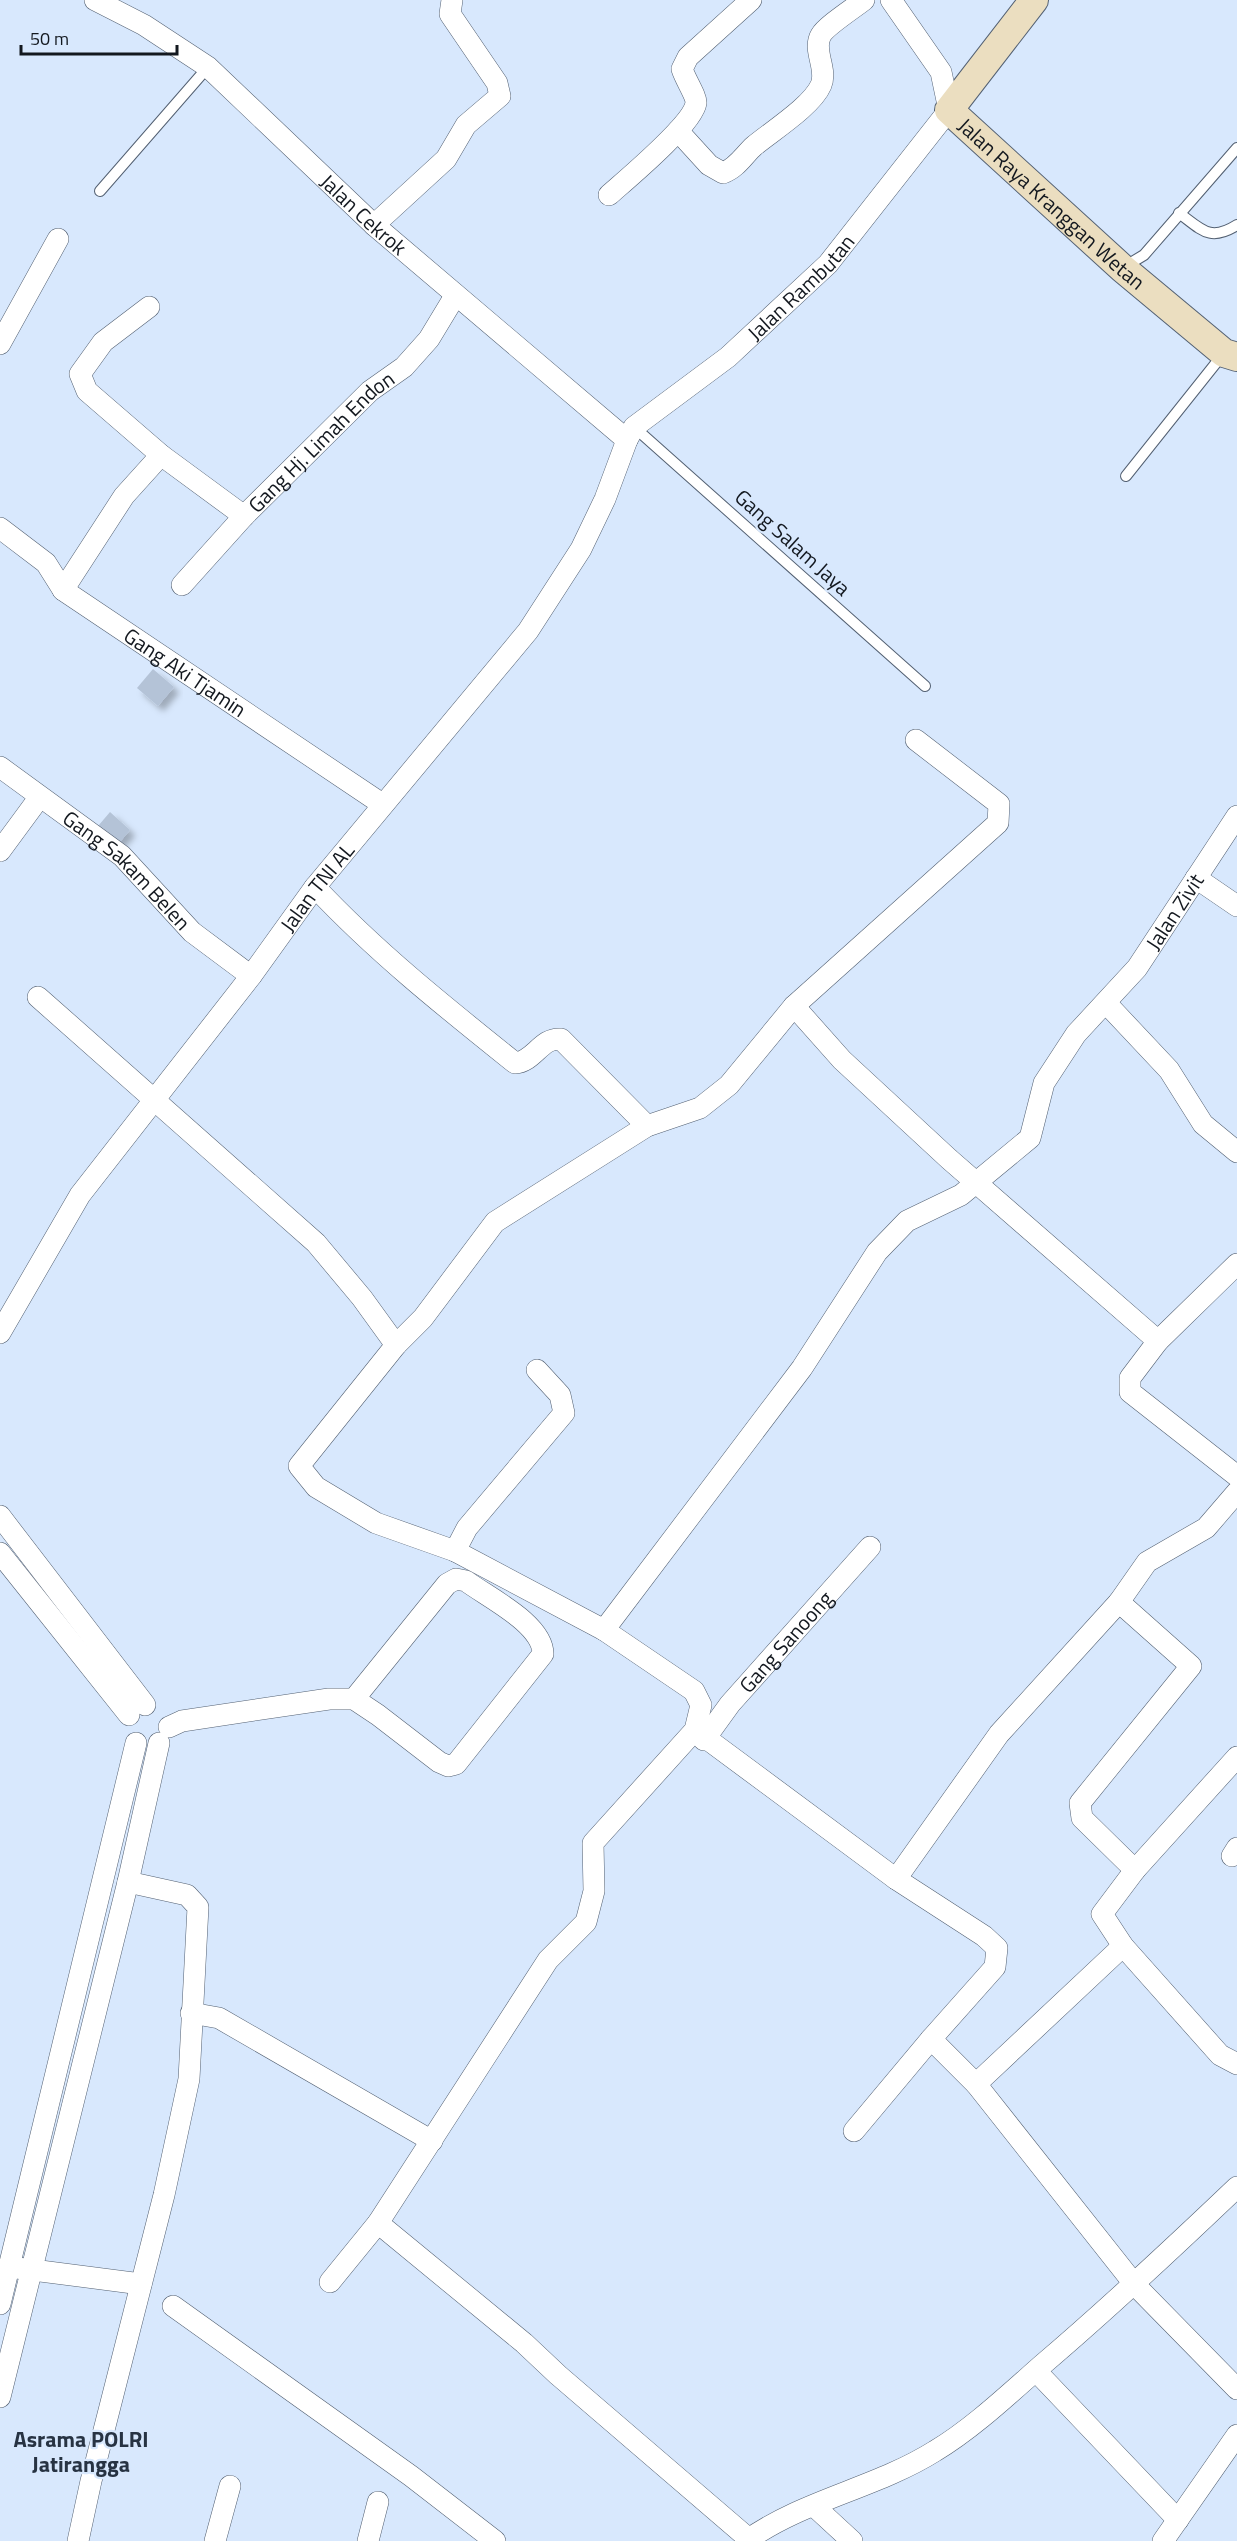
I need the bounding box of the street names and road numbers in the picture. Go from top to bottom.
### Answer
street label: Jalan Raya Kranggan Wetan [951,110,1152,297]
street label: Jalan Cekrok [313,166,414,263]
street label: Jalan Rambutan [740,227,862,348]
street label: Gang Hj. Limah Endon [240,363,401,520]
street label: Gang Salam Jaya [728,481,859,603]
street label: Gang Aki Tjamin [118,619,253,725]
street label: Gang Sakam Belen [56,802,198,937]
street label: Jalan TNI AL [272,835,362,938]
street label: Jalan Zivit [1137,866,1212,956]
street label: Gang Sanoong [731,1583,840,1700]

